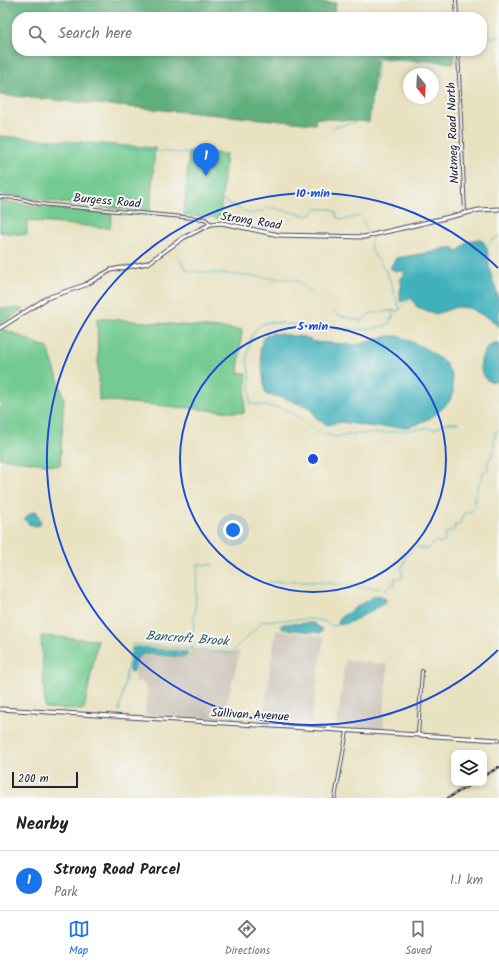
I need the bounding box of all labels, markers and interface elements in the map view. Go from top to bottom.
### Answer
search box [12,12,487,56]
text: Search here [58,22,132,46]
icon: search [26,23,48,45]
north arrow [403,68,439,104]
street label: Nutmeg Road North [442,82,464,184]
pin: 1 [193,143,219,176]
text: 10 min [296,184,330,203]
street label: Burgess Road [73,189,142,213]
street label: Strong Road [219,207,284,235]
text: 5 min [297,317,328,336]
centre of rings [306,452,320,466]
your location [223,520,243,540]
water label: Bancroft Brook [145,626,231,652]
street label: Sullivan Avenue [211,703,290,727]
map controls [451,750,487,786]
button: layers [451,750,487,786]
scale bar [12,770,78,789]
text: 200 m [18,770,49,788]
text: Nearby [16,811,68,838]
text: Strong Road Parcel [54,858,180,882]
text: 1 [27,870,31,891]
text: 1.1 km [450,870,483,891]
text: Park [54,882,78,903]
tab: Map [68,918,90,960]
tab: Directions [225,918,270,960]
tab: Saved [405,918,431,960]

